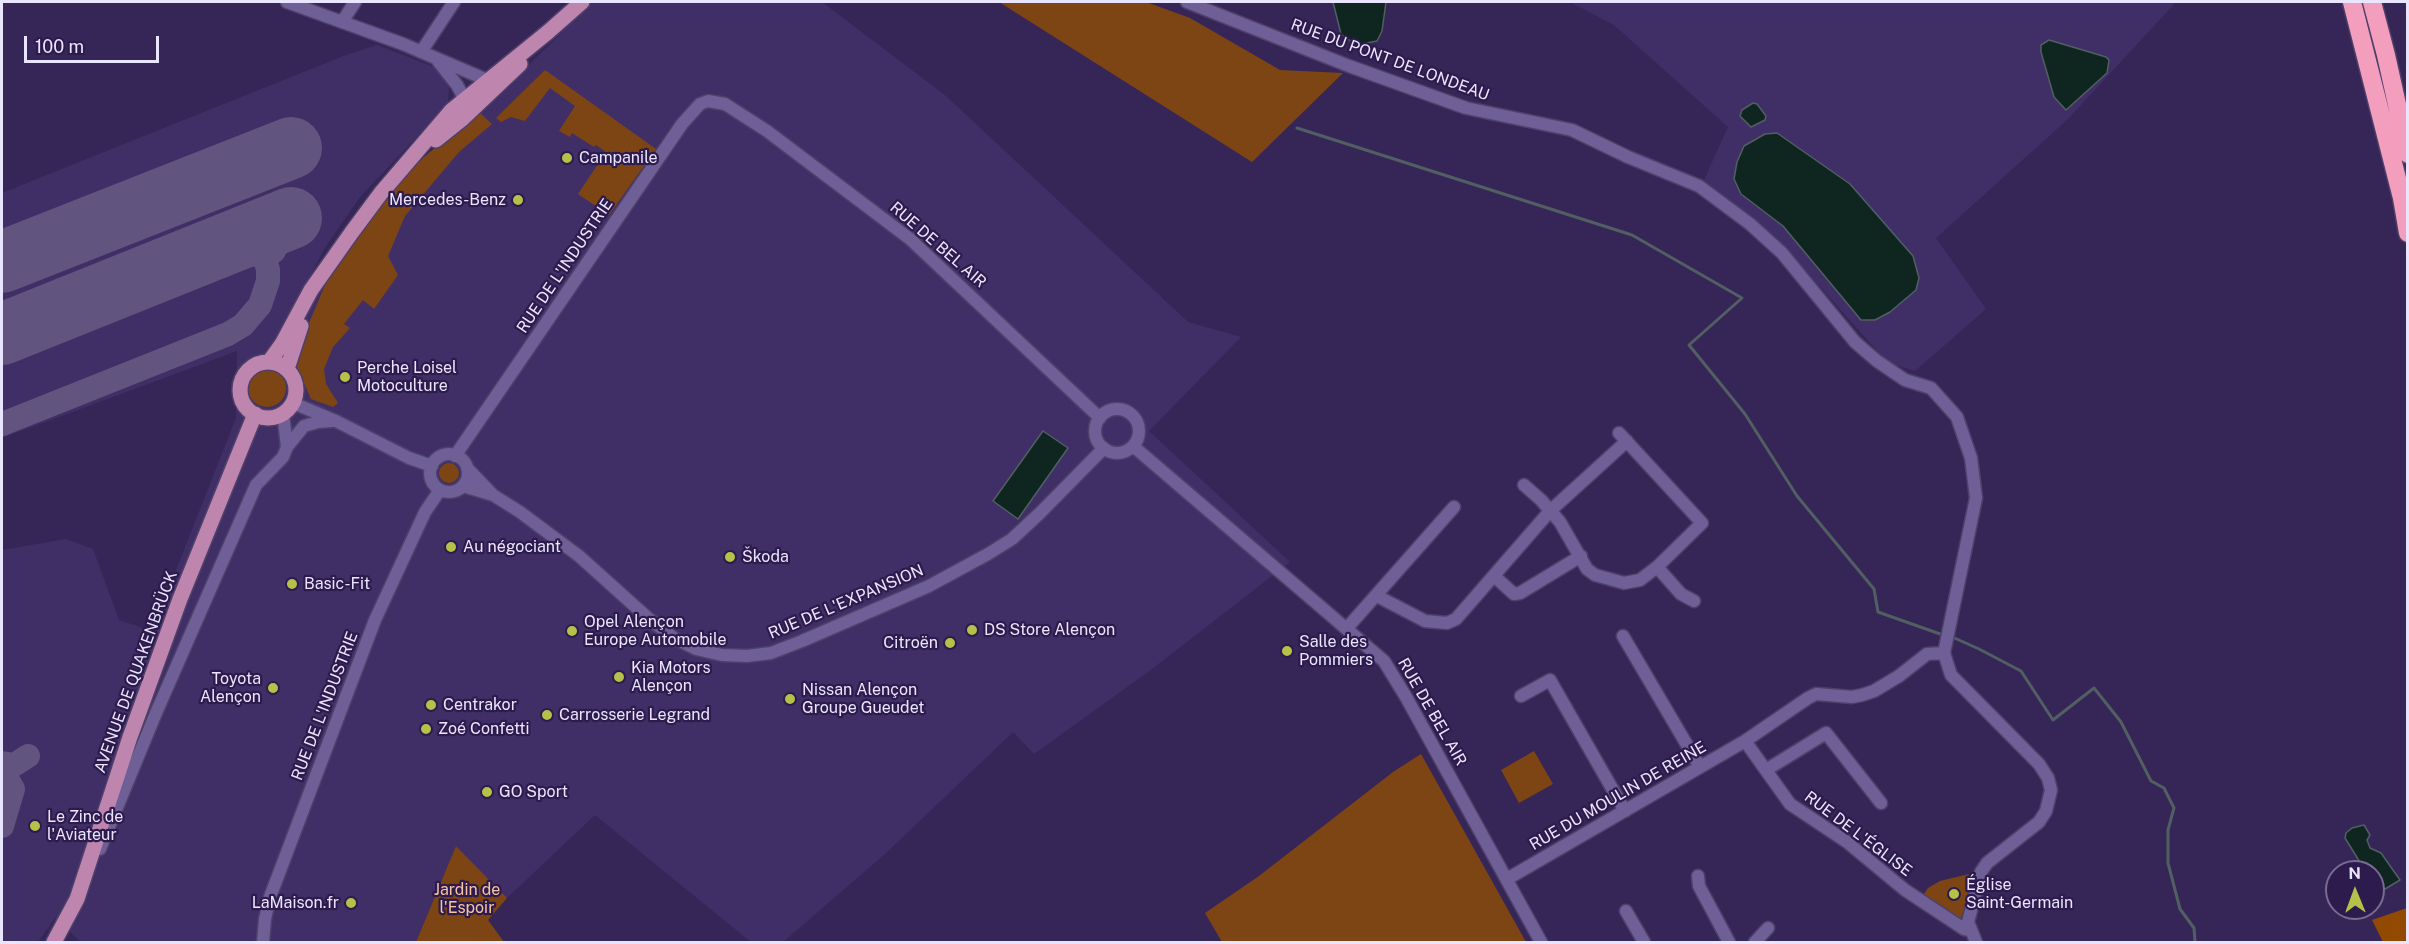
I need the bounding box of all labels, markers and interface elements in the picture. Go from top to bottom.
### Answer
street label: RUE DU PONT DE LONDEAU [1288,15,1492,105]
scale bar [27,24,162,62]
text: 100 m [35,36,84,57]
place label: Campanile [579,148,658,168]
marker: Campanile [560,151,574,165]
place label: Mercedes-Benz [389,190,506,210]
marker: Mercedes-Benz [511,193,525,207]
street label: RUE DE L'INDUSTRIE [513,195,617,337]
street label: RUE DE BEL AIR [886,198,990,292]
place label: Perche Loisel Motoculture [357,358,457,396]
marker: Perche Loisel Motoculture [338,370,352,384]
place label: Au négociant [463,537,561,557]
marker: Au négociant [444,540,458,554]
place label: Škoda [742,547,789,567]
marker: Škoda [723,550,737,564]
street label: RUE DE L'EXPANSION [766,561,926,643]
street label: AVENUE DE QUAKENBRÜCK [90,568,182,776]
place label: Basic-Fit [304,574,370,594]
marker: Basic-Fit [285,577,299,591]
place label: Opel Alençon Europe Automobile [584,612,726,650]
place label: DS Store Alençon [984,620,1115,640]
marker: DS Store Alençon [965,623,979,637]
marker: Opel Alençon Europe Automobile [565,624,579,638]
street label: RUE DE L'INDUSTRIE [288,629,362,783]
place label: Salle des Pommiers [1299,632,1373,670]
place label: Citroën [883,633,938,653]
marker: Citroën [943,636,957,650]
marker: Salle des Pommiers [1280,644,1294,658]
street label: RUE DE BEL AIR [1393,655,1471,769]
place label: Kia Motors Alençon [631,658,711,696]
place label: Toyota Alençon [200,669,261,707]
marker: Kia Motors Alençon [612,670,626,684]
place label: Nissan Alençon Groupe Gueudet [802,680,925,718]
marker: Toyota Alençon [266,681,280,695]
marker: Nissan Alençon Groupe Gueudet [783,692,797,706]
place label: Centrakor [443,695,517,715]
marker: Centrakor [424,698,438,712]
place label: Carrosserie Legrand [559,705,710,725]
marker: Carrosserie Legrand [540,708,554,722]
place label: Zoé Confetti [438,719,530,739]
marker: Zoé Confetti [419,722,433,736]
street label: RUE DU MOULIN DE REINE [1526,738,1710,854]
place label: GO Sport [499,782,568,802]
marker: GO Sport [480,785,494,799]
street label: RUE DE L'ÉGLISE [1800,787,1916,881]
place label: Le Zinc de l'Aviateur [47,807,123,845]
marker: Le Zinc de l'Aviateur [28,819,42,833]
north arrow [2325,860,2385,920]
text: N [2348,864,2361,883]
place label: Église Saint-Germain [1966,875,2073,913]
park label: Jardin de l'Espoir [434,880,500,918]
marker: Église Saint-Germain [1947,887,1961,901]
place label: LaMaison.fr [252,893,339,913]
marker: LaMaison.fr [344,896,358,910]

